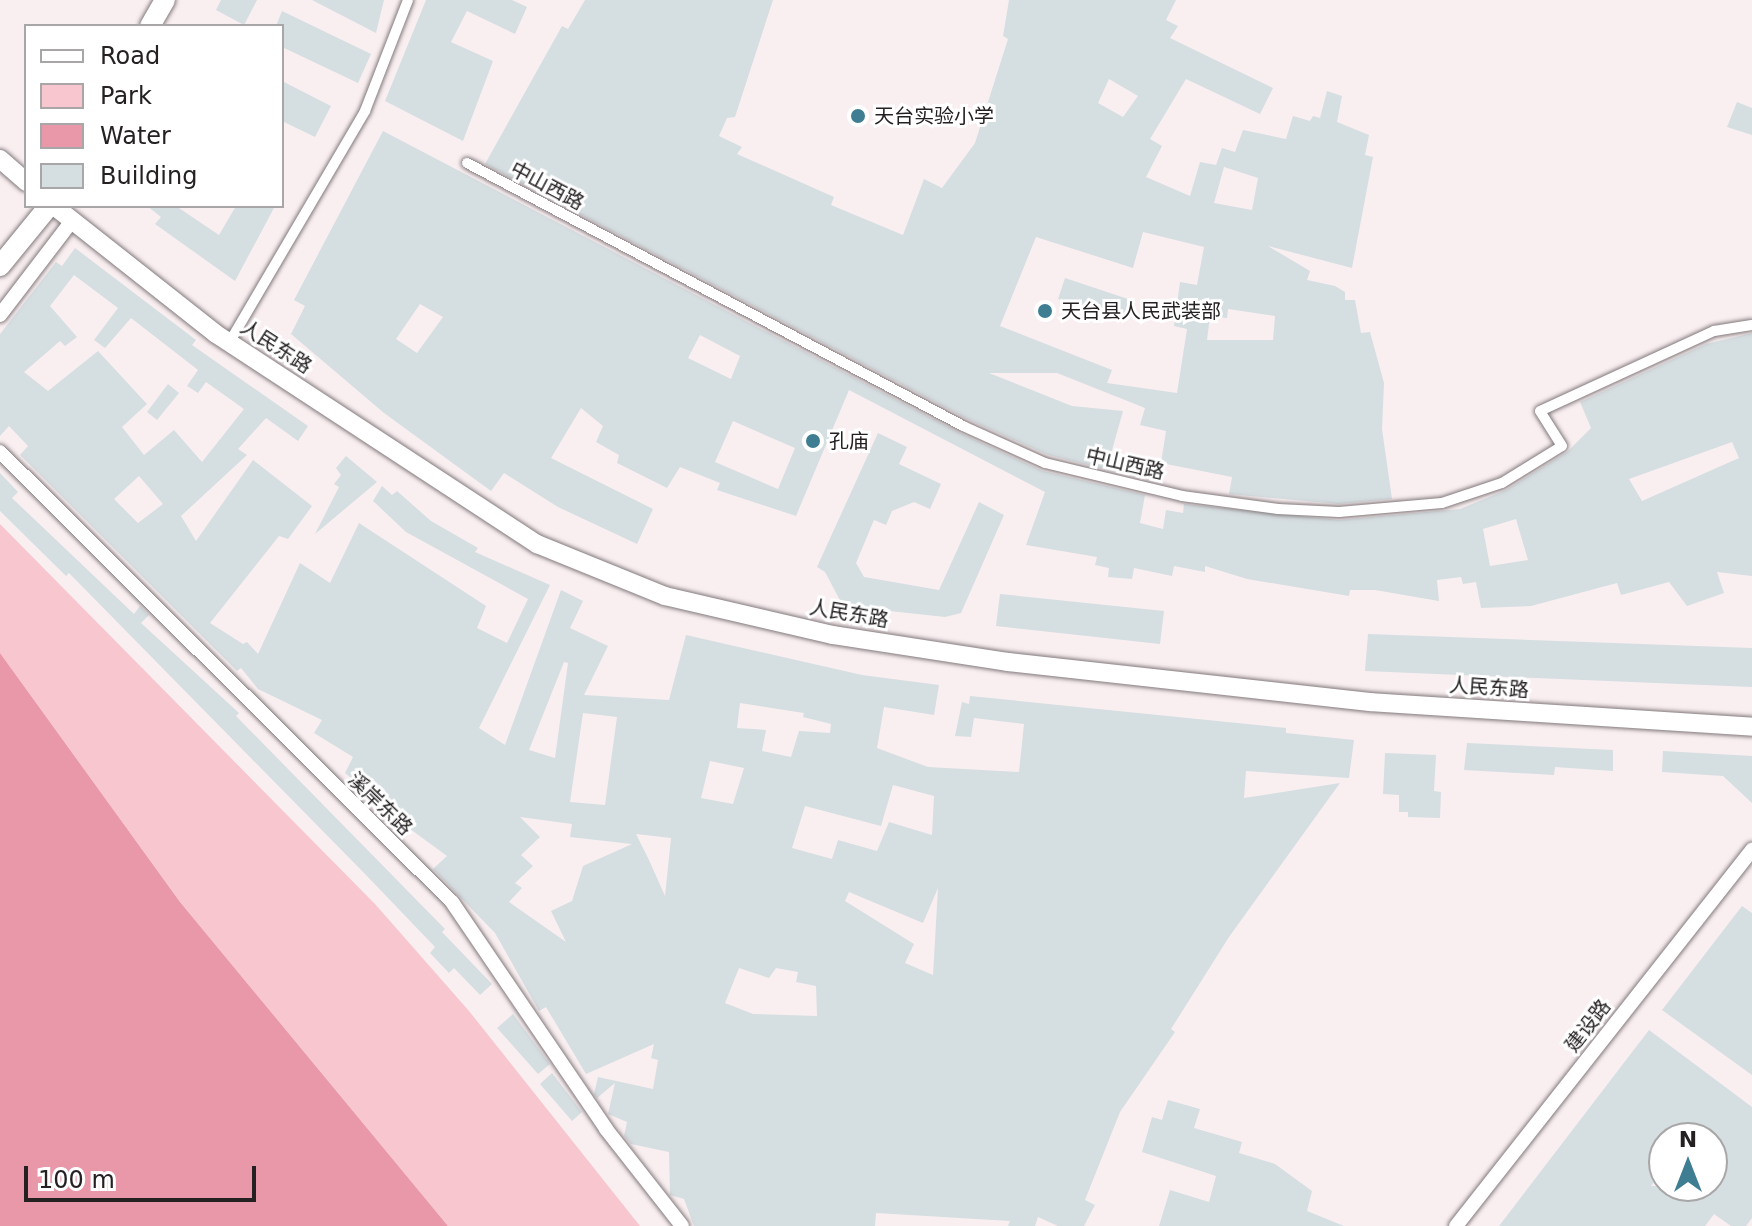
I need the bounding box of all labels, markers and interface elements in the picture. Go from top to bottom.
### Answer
legend [24,24,284,208]
text: Road [100,42,160,70]
text: Park [100,82,152,110]
place label: 天台实验小学 [874,104,994,128]
marker: 天台实验小学 [849,107,867,125]
text: Water [100,122,171,150]
street label: 中山西路 [506,157,588,215]
text: Building [100,162,197,190]
place label: 天台县人民武装部 [1061,299,1221,323]
marker: 天台县人民武装部 [1036,302,1054,320]
street label: 人民东路 [236,315,316,379]
place label: 孔庙 [829,429,869,453]
marker: 孔庙 [804,432,822,450]
street label: 中山西路 [1083,443,1167,485]
street label: 人民东路 [808,595,890,633]
street label: 人民东路 [1448,673,1530,703]
street label: 溪岸东路 [343,768,417,840]
street label: 建设路 [1560,995,1616,1057]
north arrow [1648,1122,1728,1202]
text: N [1679,1127,1697,1152]
scale bar [28,1150,260,1200]
text: 100 m [38,1166,115,1194]

